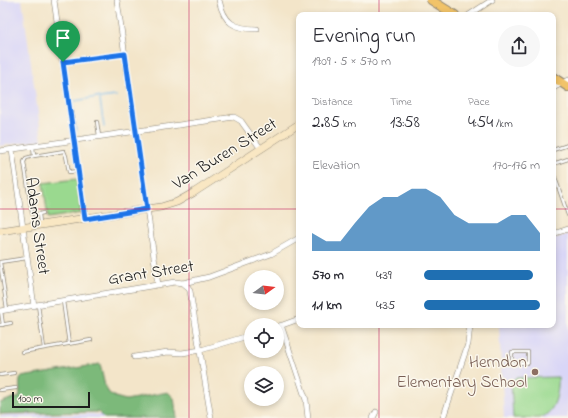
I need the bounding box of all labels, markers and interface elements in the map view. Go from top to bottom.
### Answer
pin [46,21,80,62]
text: Evening run [312,21,416,53]
button: share [498,25,540,67]
icon: arrive [52,27,74,49]
text: 19:09 · 5 × 570 m [312,52,391,71]
text: Distance [312,94,353,110]
text: Time [390,94,412,110]
text: Pace [468,94,489,110]
text: 2.85 [312,110,340,135]
text: 13:58 [390,110,420,135]
text: 4:54 [468,110,493,135]
street label: Van Buren Street [167,112,282,197]
text: km [340,116,356,132]
text: /km [493,116,513,132]
text: Elevation [312,156,360,175]
text: 170–176 m [493,156,540,175]
street label: Adams Street [18,176,56,277]
street label: Grant Street [106,254,196,292]
text: 570 m [312,266,344,285]
text: 4:39 [376,266,392,285]
north arrow [244,270,284,310]
map controls [244,270,284,406]
text: 1.1 km [312,296,342,315]
text: 4:35 [376,296,395,315]
button: locate [244,318,284,358]
place label: Herndon Elementary School [397,350,527,396]
button: layers [244,366,284,406]
marker: Herndon Elementary School [530,367,540,377]
scale bar [12,390,90,409]
text: 100 m [18,391,42,407]

